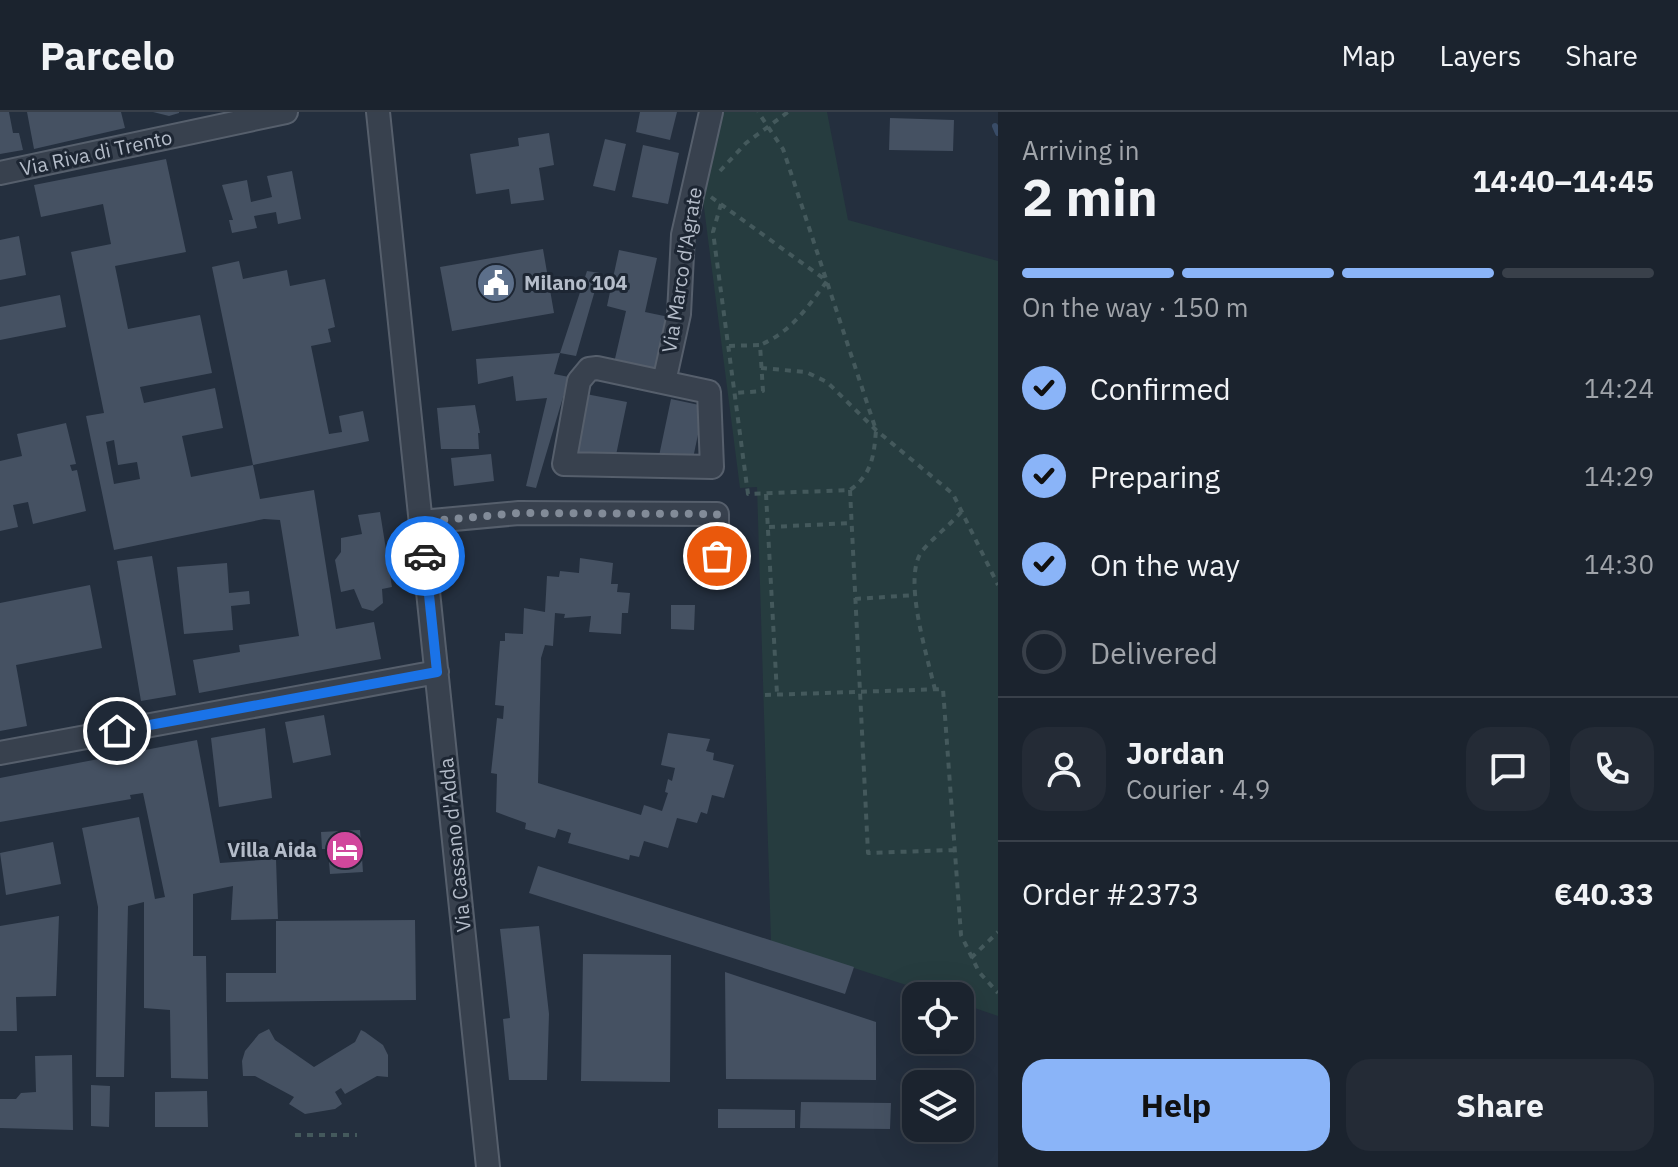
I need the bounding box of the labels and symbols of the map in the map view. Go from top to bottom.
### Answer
street label: Via Riva di Trento [17,123,175,182]
street label: Via Marco d'Agrate [655,185,708,355]
public building icon: Milano 104 [475,262,517,304]
place label: Milano 104 [524,269,627,296]
courier [385,516,465,596]
pin [683,522,751,590]
pin [83,697,151,765]
street label: Via Cassano d'Adda [432,756,477,934]
hotel icon: Villa Aida [324,829,366,871]
place label: Villa Aida [227,836,317,863]

